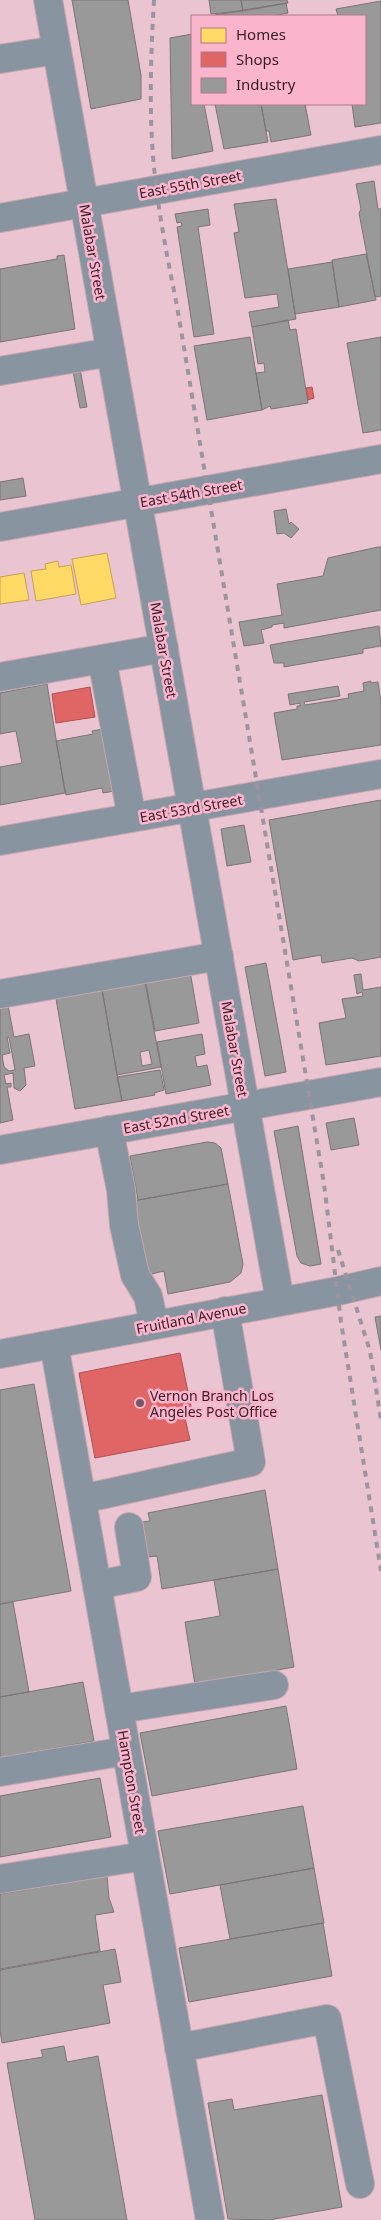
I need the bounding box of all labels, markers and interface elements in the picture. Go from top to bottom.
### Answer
legend [191,15,366,105]
text: Homes [236,24,286,44]
text: Shops [236,49,279,69]
text: Industry [236,74,296,94]
street label: East 55th Street [137,166,243,202]
street label: Malabar Street [75,203,111,301]
street label: East 54th Street [138,475,244,511]
street label: Malabar Street [146,601,182,699]
street label: East 53rd Street [138,790,244,826]
street label: Malabar Street [217,1000,253,1098]
street label: East 52nd Street [122,1100,230,1138]
street label: Fruitland Avenue [134,1298,248,1338]
place label: Vernon Branch Los Angeles Post Office [150,1386,277,1421]
marker: Vernon Branch Los Angeles Post Office [134,1397,146,1409]
street label: Hampton Street [114,1729,150,1835]

